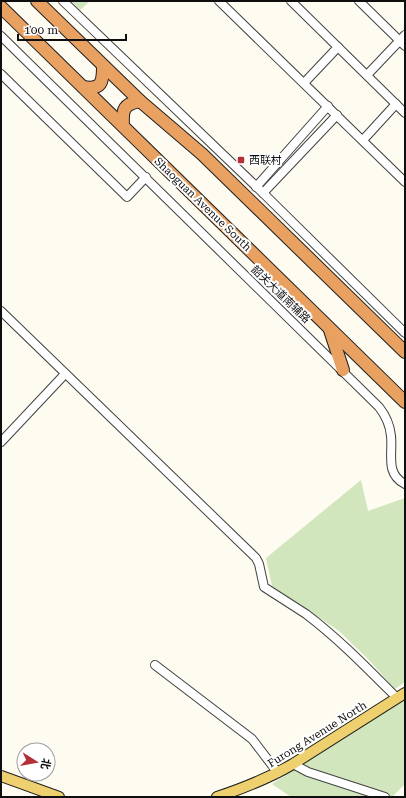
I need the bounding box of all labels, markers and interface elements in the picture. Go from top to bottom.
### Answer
scale bar [18,16,126,42]
text: 100 m [24,23,58,37]
place label: 西联村 [249,154,282,167]
street label: Shaoguan Avenue South [152,155,254,254]
marker: 西联村 [236,155,246,165]
street label: 韶关大道南辅路 [248,263,313,326]
street label: Furong Avenue North [265,699,369,770]
north arrow [16,742,56,782]
text: 北 [38,757,53,770]

